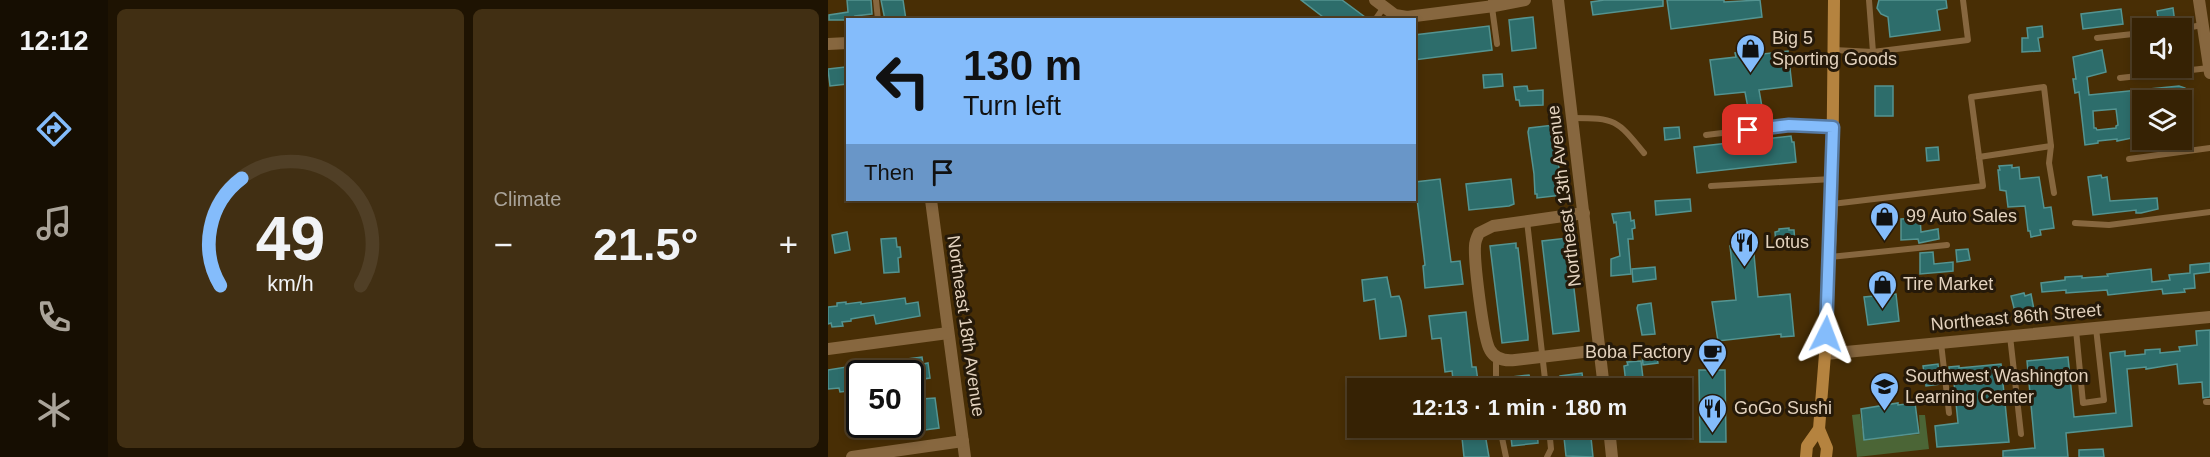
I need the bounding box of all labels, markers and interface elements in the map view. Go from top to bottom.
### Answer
map controls [2132,18,2192,150]
button: sound [2132,18,2192,78]
text: 12:12 [19,26,89,56]
place label: Big 5 Sporting Goods [1772,28,1897,69]
shop icon: Big 5 Sporting Goods [1735,32,1767,74]
icon: left [864,42,942,120]
text: 130 m [963,42,1082,89]
button: layers [2132,90,2192,150]
text: Turn left [963,91,1061,121]
street label: Northeast 13th Avenue [1543,104,1585,288]
pin [1722,104,1773,155]
icon: directions [33,108,75,150]
icon: arrive [1731,113,1764,146]
icon: arrive [926,156,959,189]
text: Then [864,160,914,185]
text: Climate [494,188,561,210]
shop icon: 99 Auto Sales [1869,200,1901,242]
icon: music [33,202,75,244]
text: 49 [256,204,325,273]
place label: 99 Auto Sales [1906,206,2017,226]
text: 21.5° [593,219,699,270]
text: − [494,226,513,263]
text: + [779,226,798,263]
restaurant icon: Lotus [1728,226,1760,268]
place label: Lotus [1765,232,1809,252]
street label: Northeast 18th Avenue [943,234,989,418]
shop icon: Tire Market [1866,268,1898,310]
text: km/h [267,272,313,296]
place label: Tire Market [1903,274,1993,294]
icon: phone [33,296,75,338]
street label: Northeast 86th Street [1930,300,2102,334]
position arrow [1794,302,1858,366]
cafe icon: Boba Factory [1697,336,1729,378]
place label: Boba Factory [1585,342,1692,362]
speed limit sign: 50 [846,360,924,438]
place label: Southwest Washington Learning Center [1905,366,2088,407]
school or university icon: Southwest Washington Learning Center [1868,370,1900,412]
icon: climate [33,389,75,431]
restaurant icon: GoGo Sushi [1697,392,1729,434]
text: 12:13 · 1 min · 180 m [1412,395,1627,420]
place label: GoGo Sushi [1734,398,1832,418]

